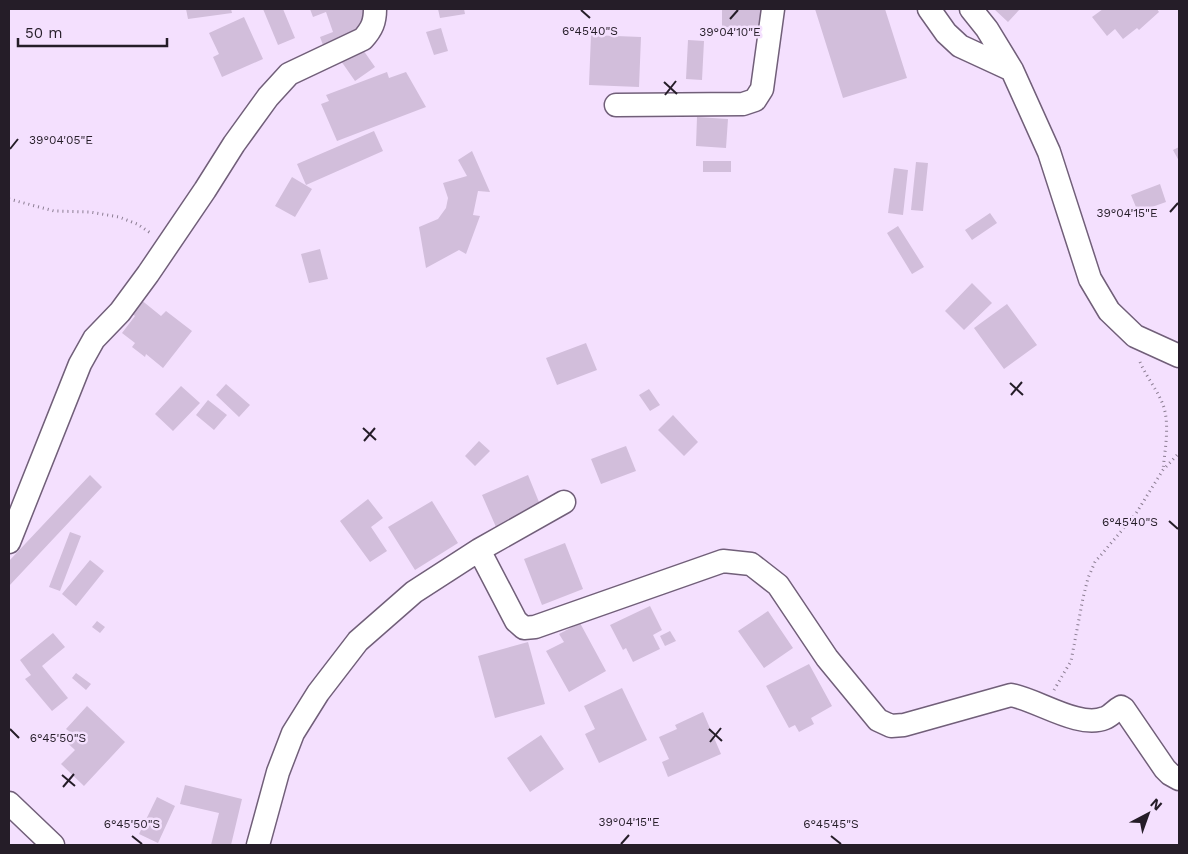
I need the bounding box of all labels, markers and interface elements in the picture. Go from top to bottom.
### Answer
scale bar [18,15,166,47]
text: 50 m [25,24,62,42]
text: 6°45'40"S [562,24,618,38]
text: 39°04'10"E [699,25,761,39]
text: 39°04'05"E [29,133,93,147]
text: 39°04'15"E [1096,206,1158,220]
text: 6°45'40"S [1102,515,1158,529]
text: 6°45'50"S [30,731,86,745]
north arrow [1123,789,1173,839]
text: N [1147,795,1166,814]
text: 39°04'15"E [598,815,660,829]
text: 6°45'50"S [104,817,160,831]
text: 6°45'45"S [803,817,859,831]

